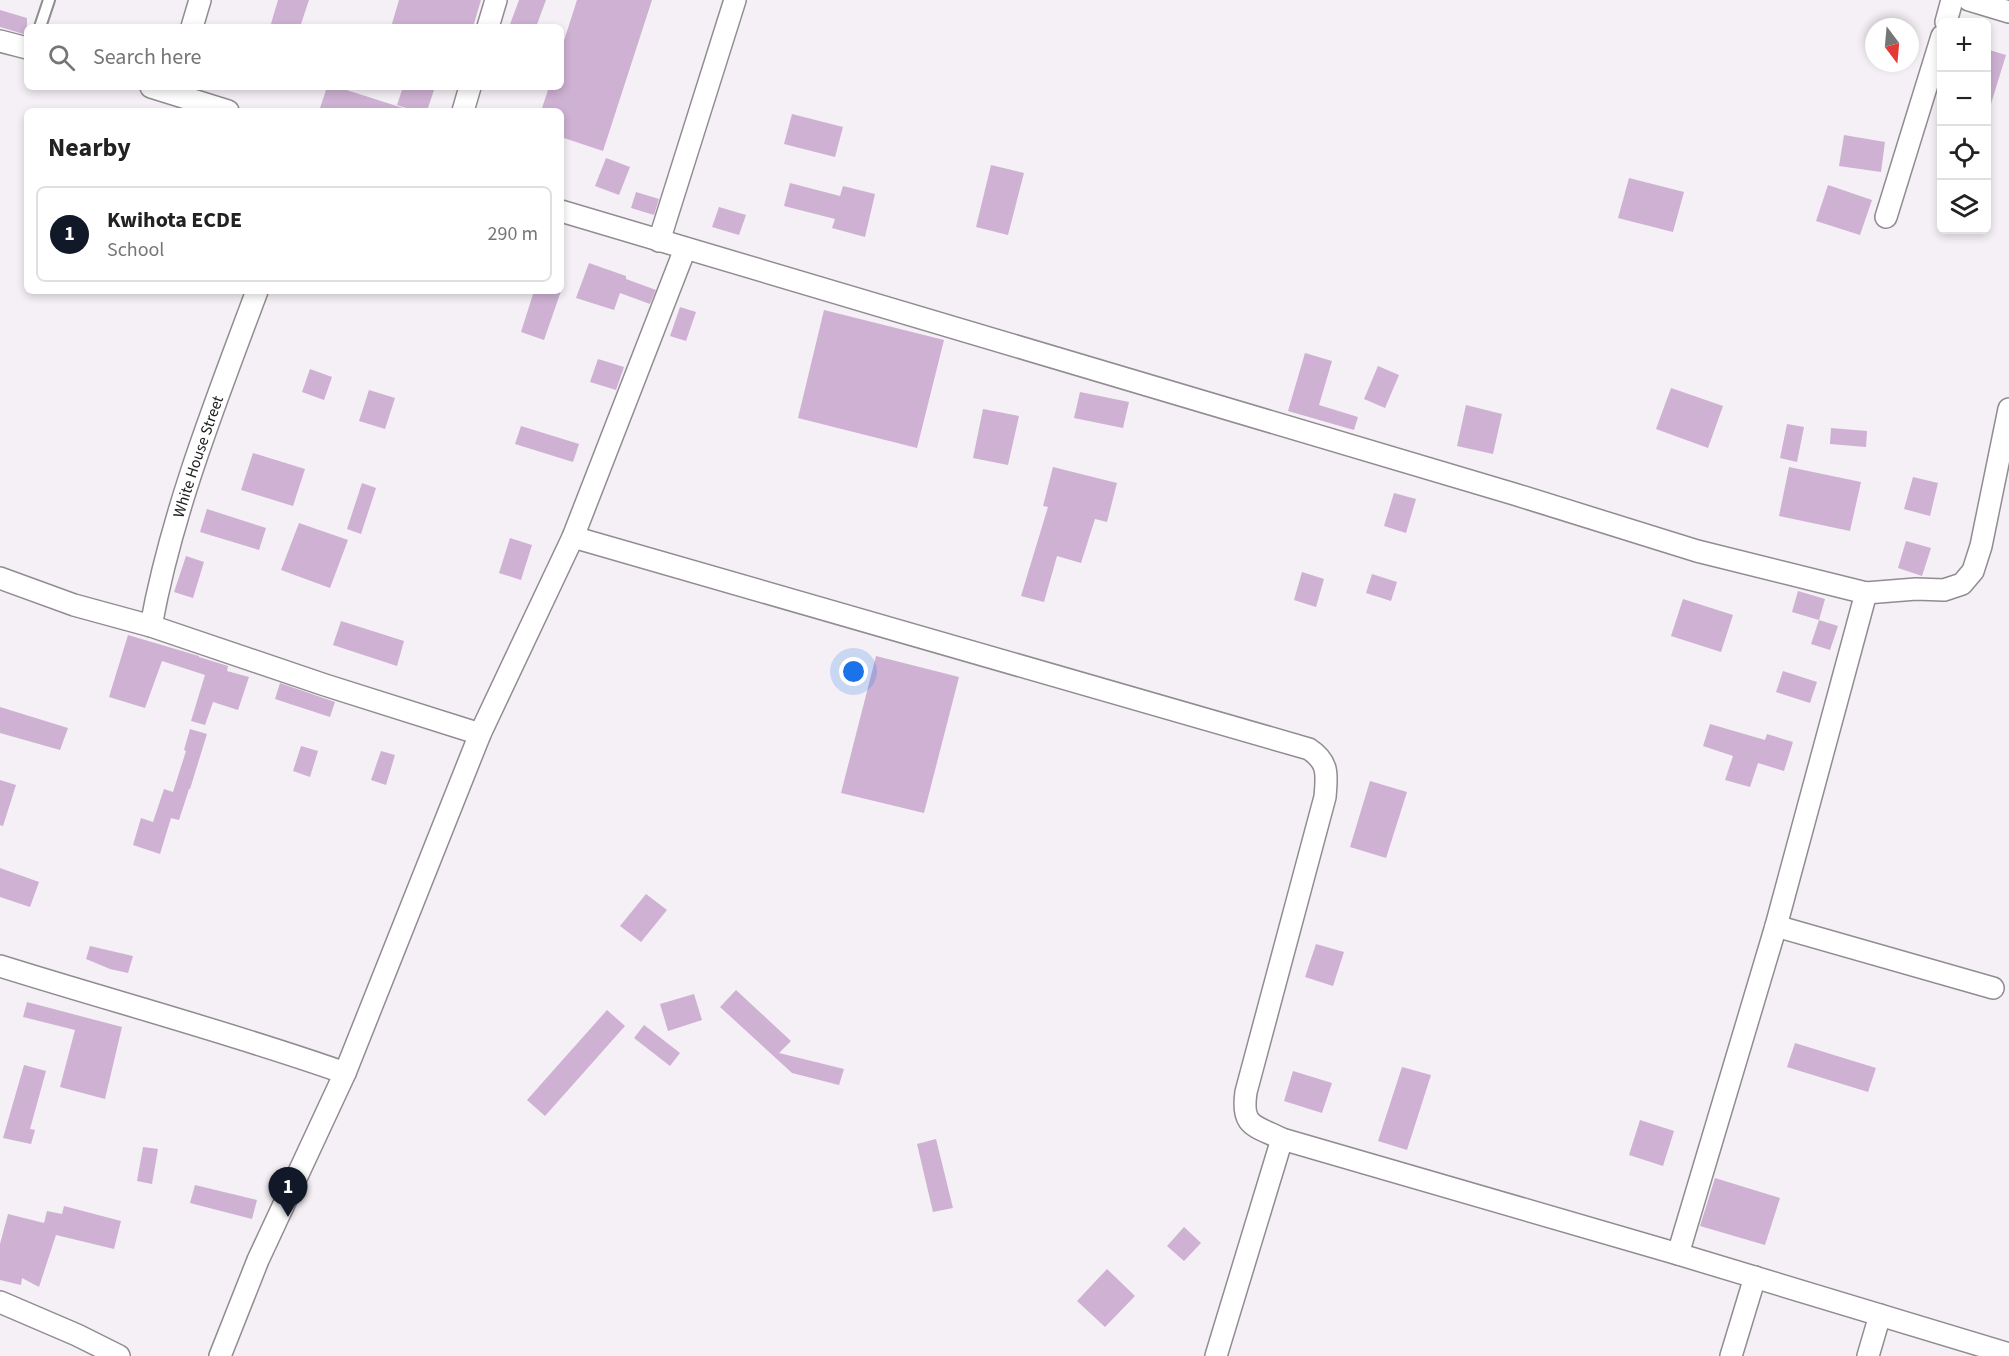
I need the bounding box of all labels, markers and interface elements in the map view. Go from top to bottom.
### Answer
north arrow [1865,18,1919,72]
map controls [1937,18,1991,234]
button: + [1937,18,1991,72]
search box [24,24,564,90]
icon: search [45,41,78,74]
text: Search here [93,41,201,73]
button: − [1937,72,1991,126]
button: locate [1937,126,1991,180]
text: Nearby [48,129,131,166]
button: layers [1937,180,1991,234]
text: Kwihota ECDE [107,204,242,236]
text: 1 [64,220,75,248]
text: 290 m [488,220,538,248]
text: School [107,236,164,264]
street label: White House Street [168,392,229,520]
your location [839,657,868,686]
pin: 1 [268,1168,308,1217]

